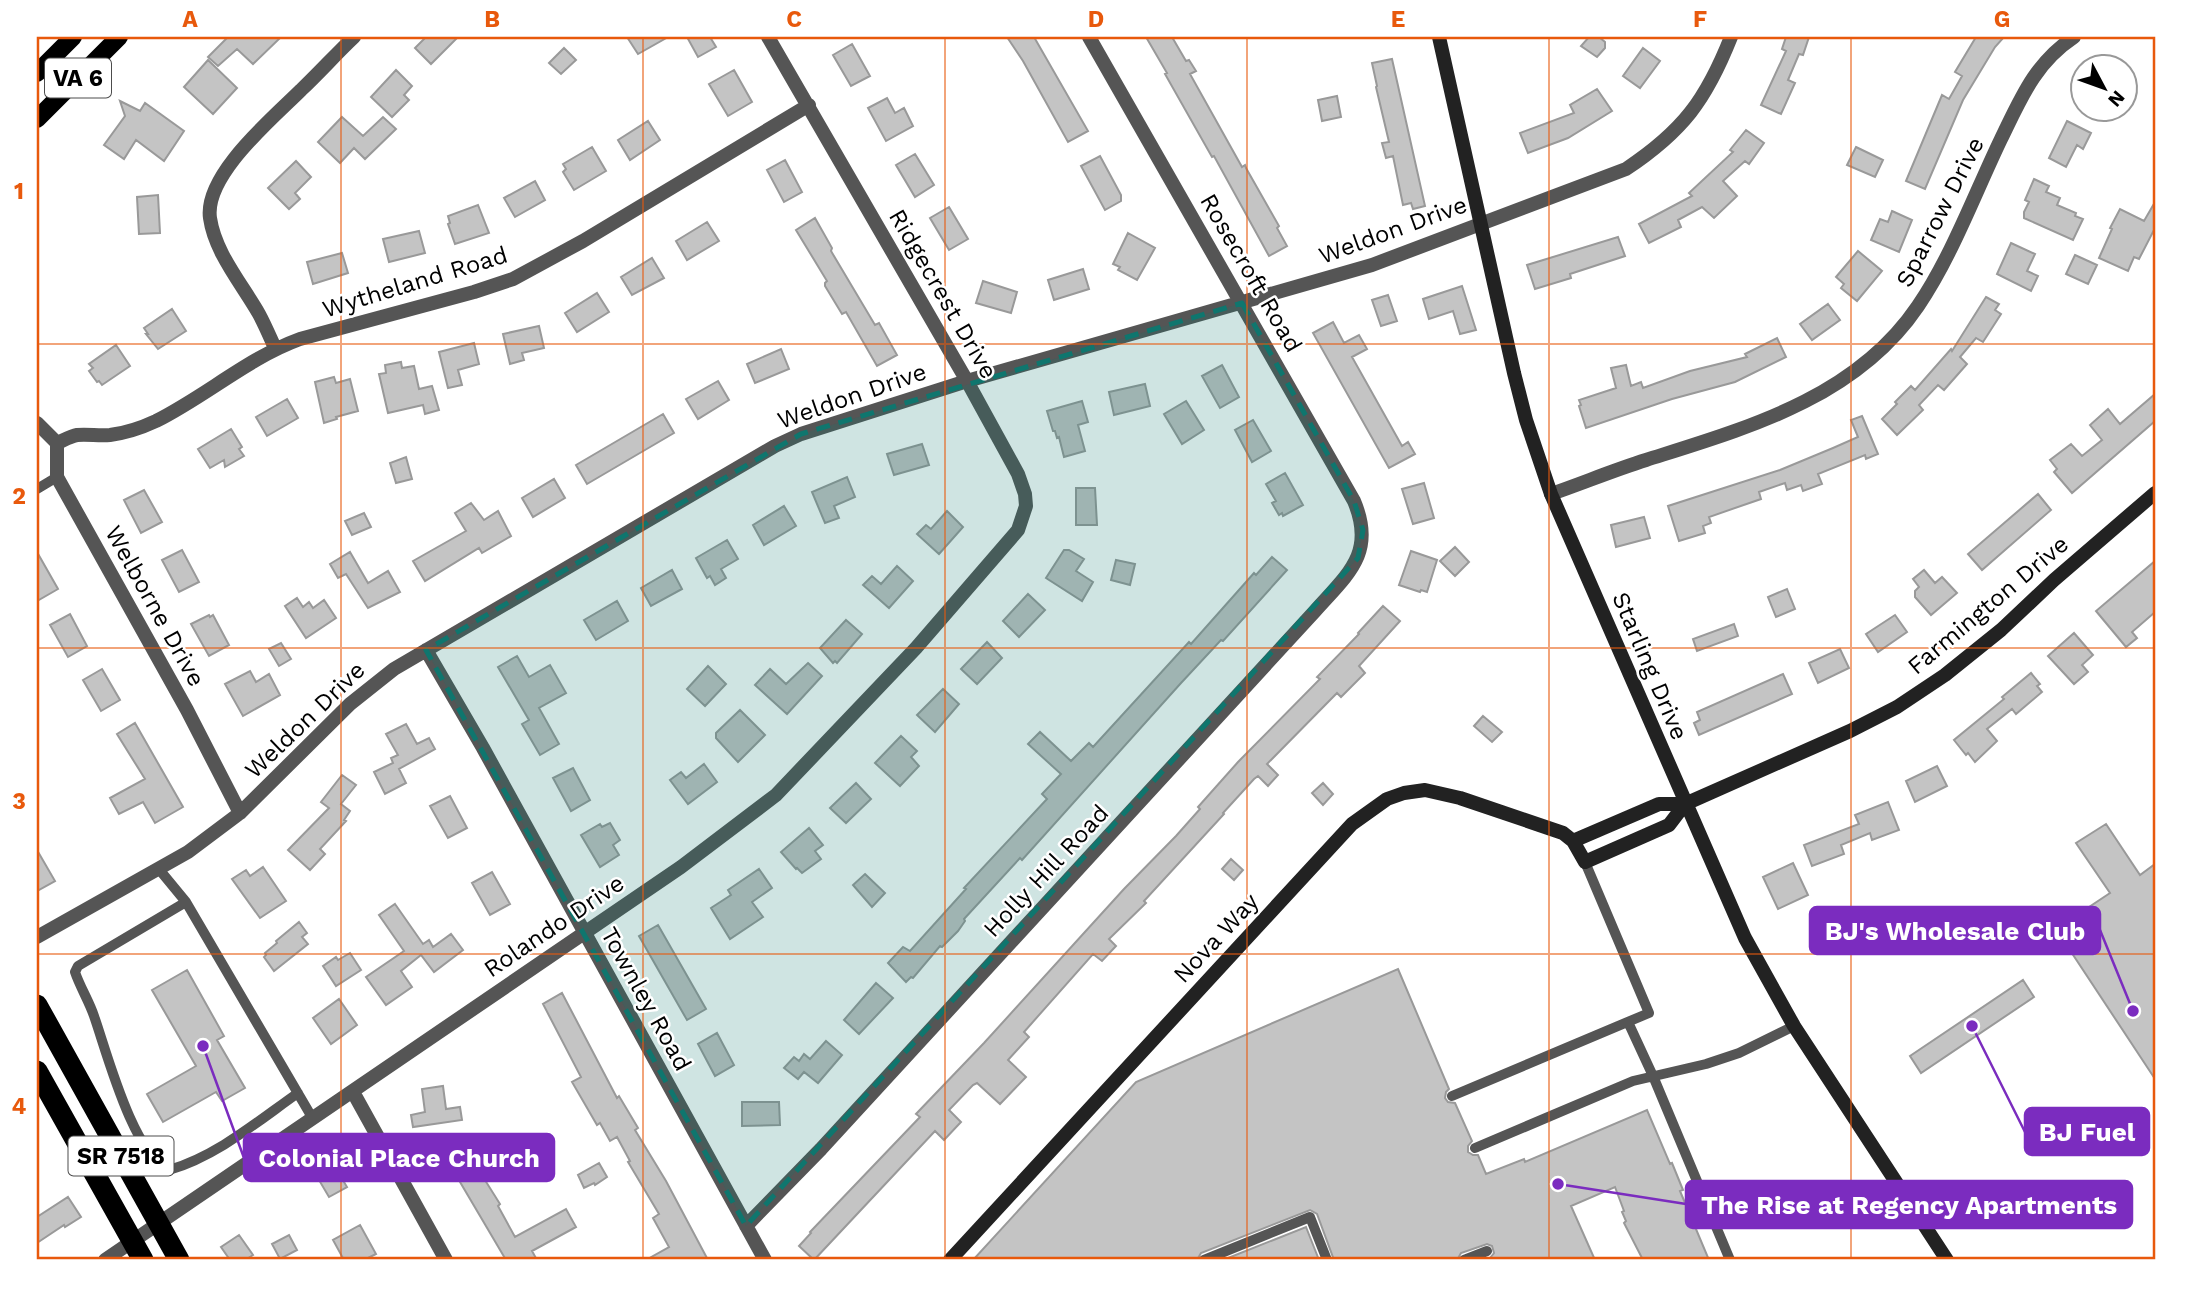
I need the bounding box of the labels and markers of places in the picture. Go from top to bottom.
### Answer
callout: BJ's Wholesale Club [1810,907,2100,954]
callout: BJ Fuel [2025,1108,2149,1155]
callout: Colonial Place Church [244,1134,554,1181]
callout: The Rise at Regency Apartments [1686,1181,2132,1228]

